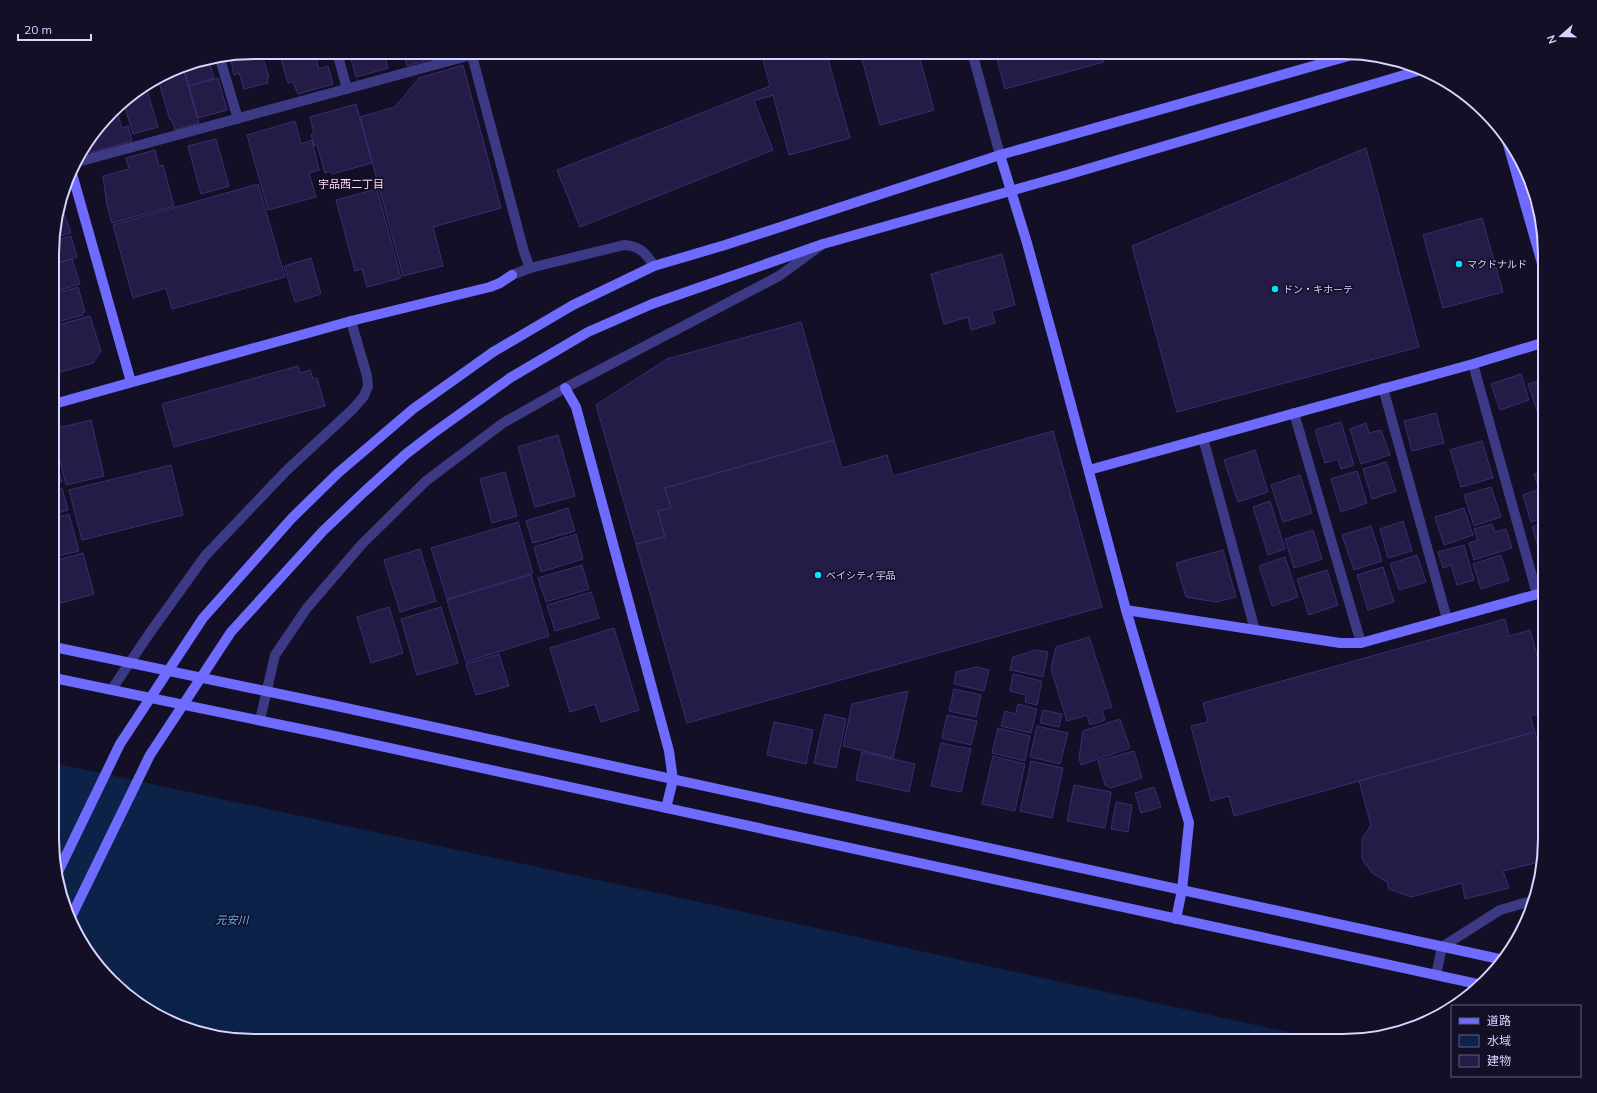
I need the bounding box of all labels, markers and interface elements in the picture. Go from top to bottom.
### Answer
scale bar [18,16,91,42]
north arrow [1541,16,1581,56]
text: 20 m [24,22,52,37]
text: N [1544,33,1560,46]
district label: 宇品西二丁目 [318,177,384,191]
place label: マクドナルド [1467,258,1527,271]
marker: マクドナルド [1454,259,1464,269]
place label: ドン・キホーテ [1283,283,1353,296]
marker: ドン・キホーテ [1270,284,1280,294]
place label: ベイシティ宇品 [826,569,895,582]
marker: ベイシティ宇品 [813,570,823,580]
water label: 元安川 [216,913,249,927]
legend [1451,1005,1581,1077]
text: 道路 [1487,1013,1511,1028]
text: 水域 [1487,1033,1511,1048]
text: 建物 [1487,1053,1511,1068]

